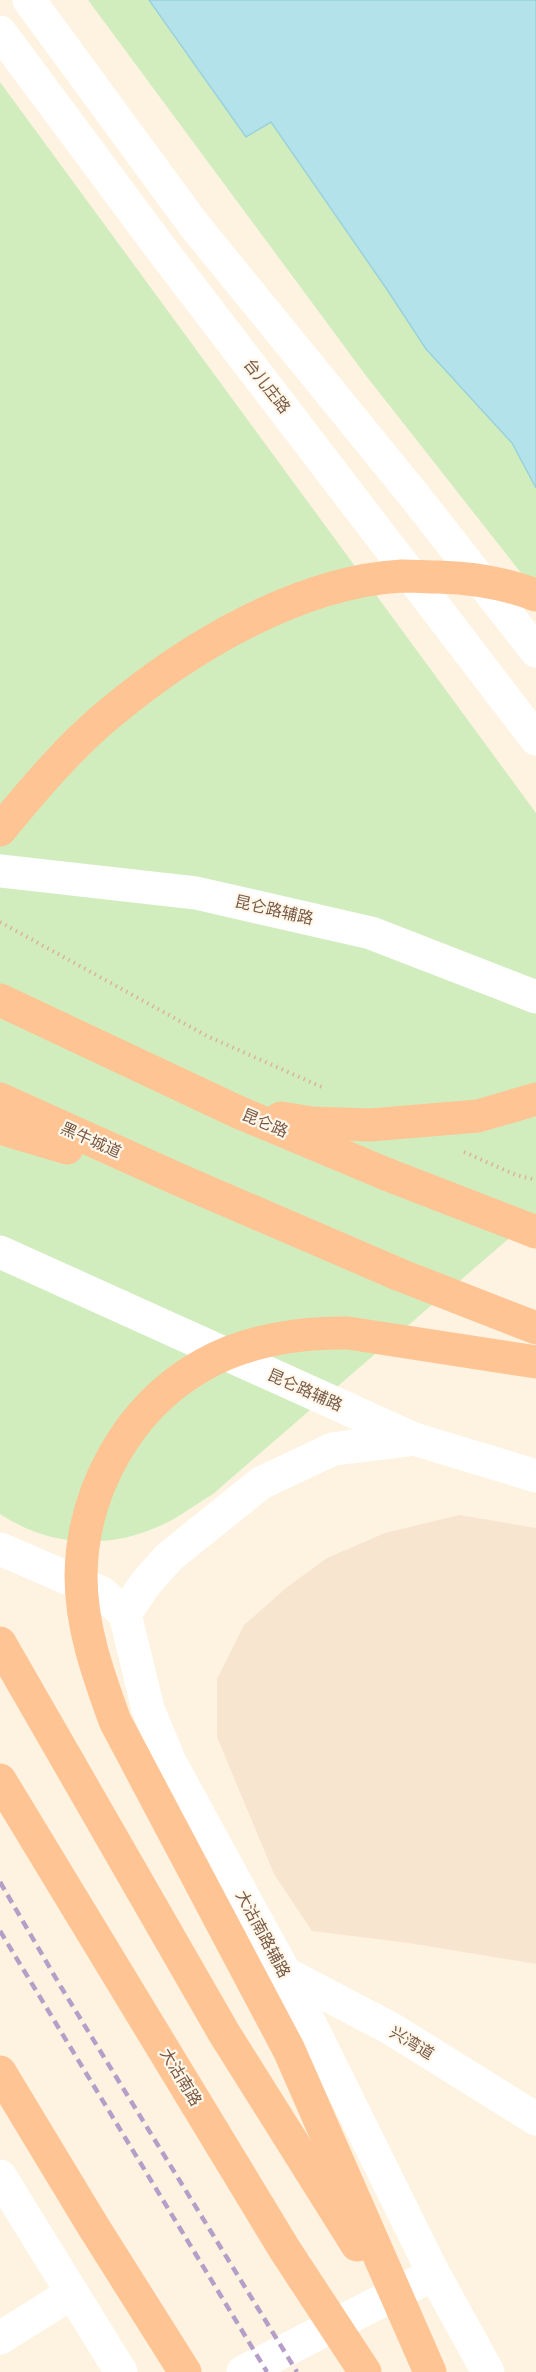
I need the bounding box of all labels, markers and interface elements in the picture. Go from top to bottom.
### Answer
street label: 台儿庄路 [240,355,294,417]
street label: 昆仑路辅路 [233,892,315,928]
street label: 昆仑路 [239,1105,291,1141]
street label: 黑牛城道 [58,1118,124,1162]
street label: 昆仑路辅路 [265,1365,345,1415]
street label: 大沽南路辅路 [232,1887,294,1981]
street label: 兴湾道 [387,2022,437,2064]
street label: 大沽南路 [156,2045,206,2109]

